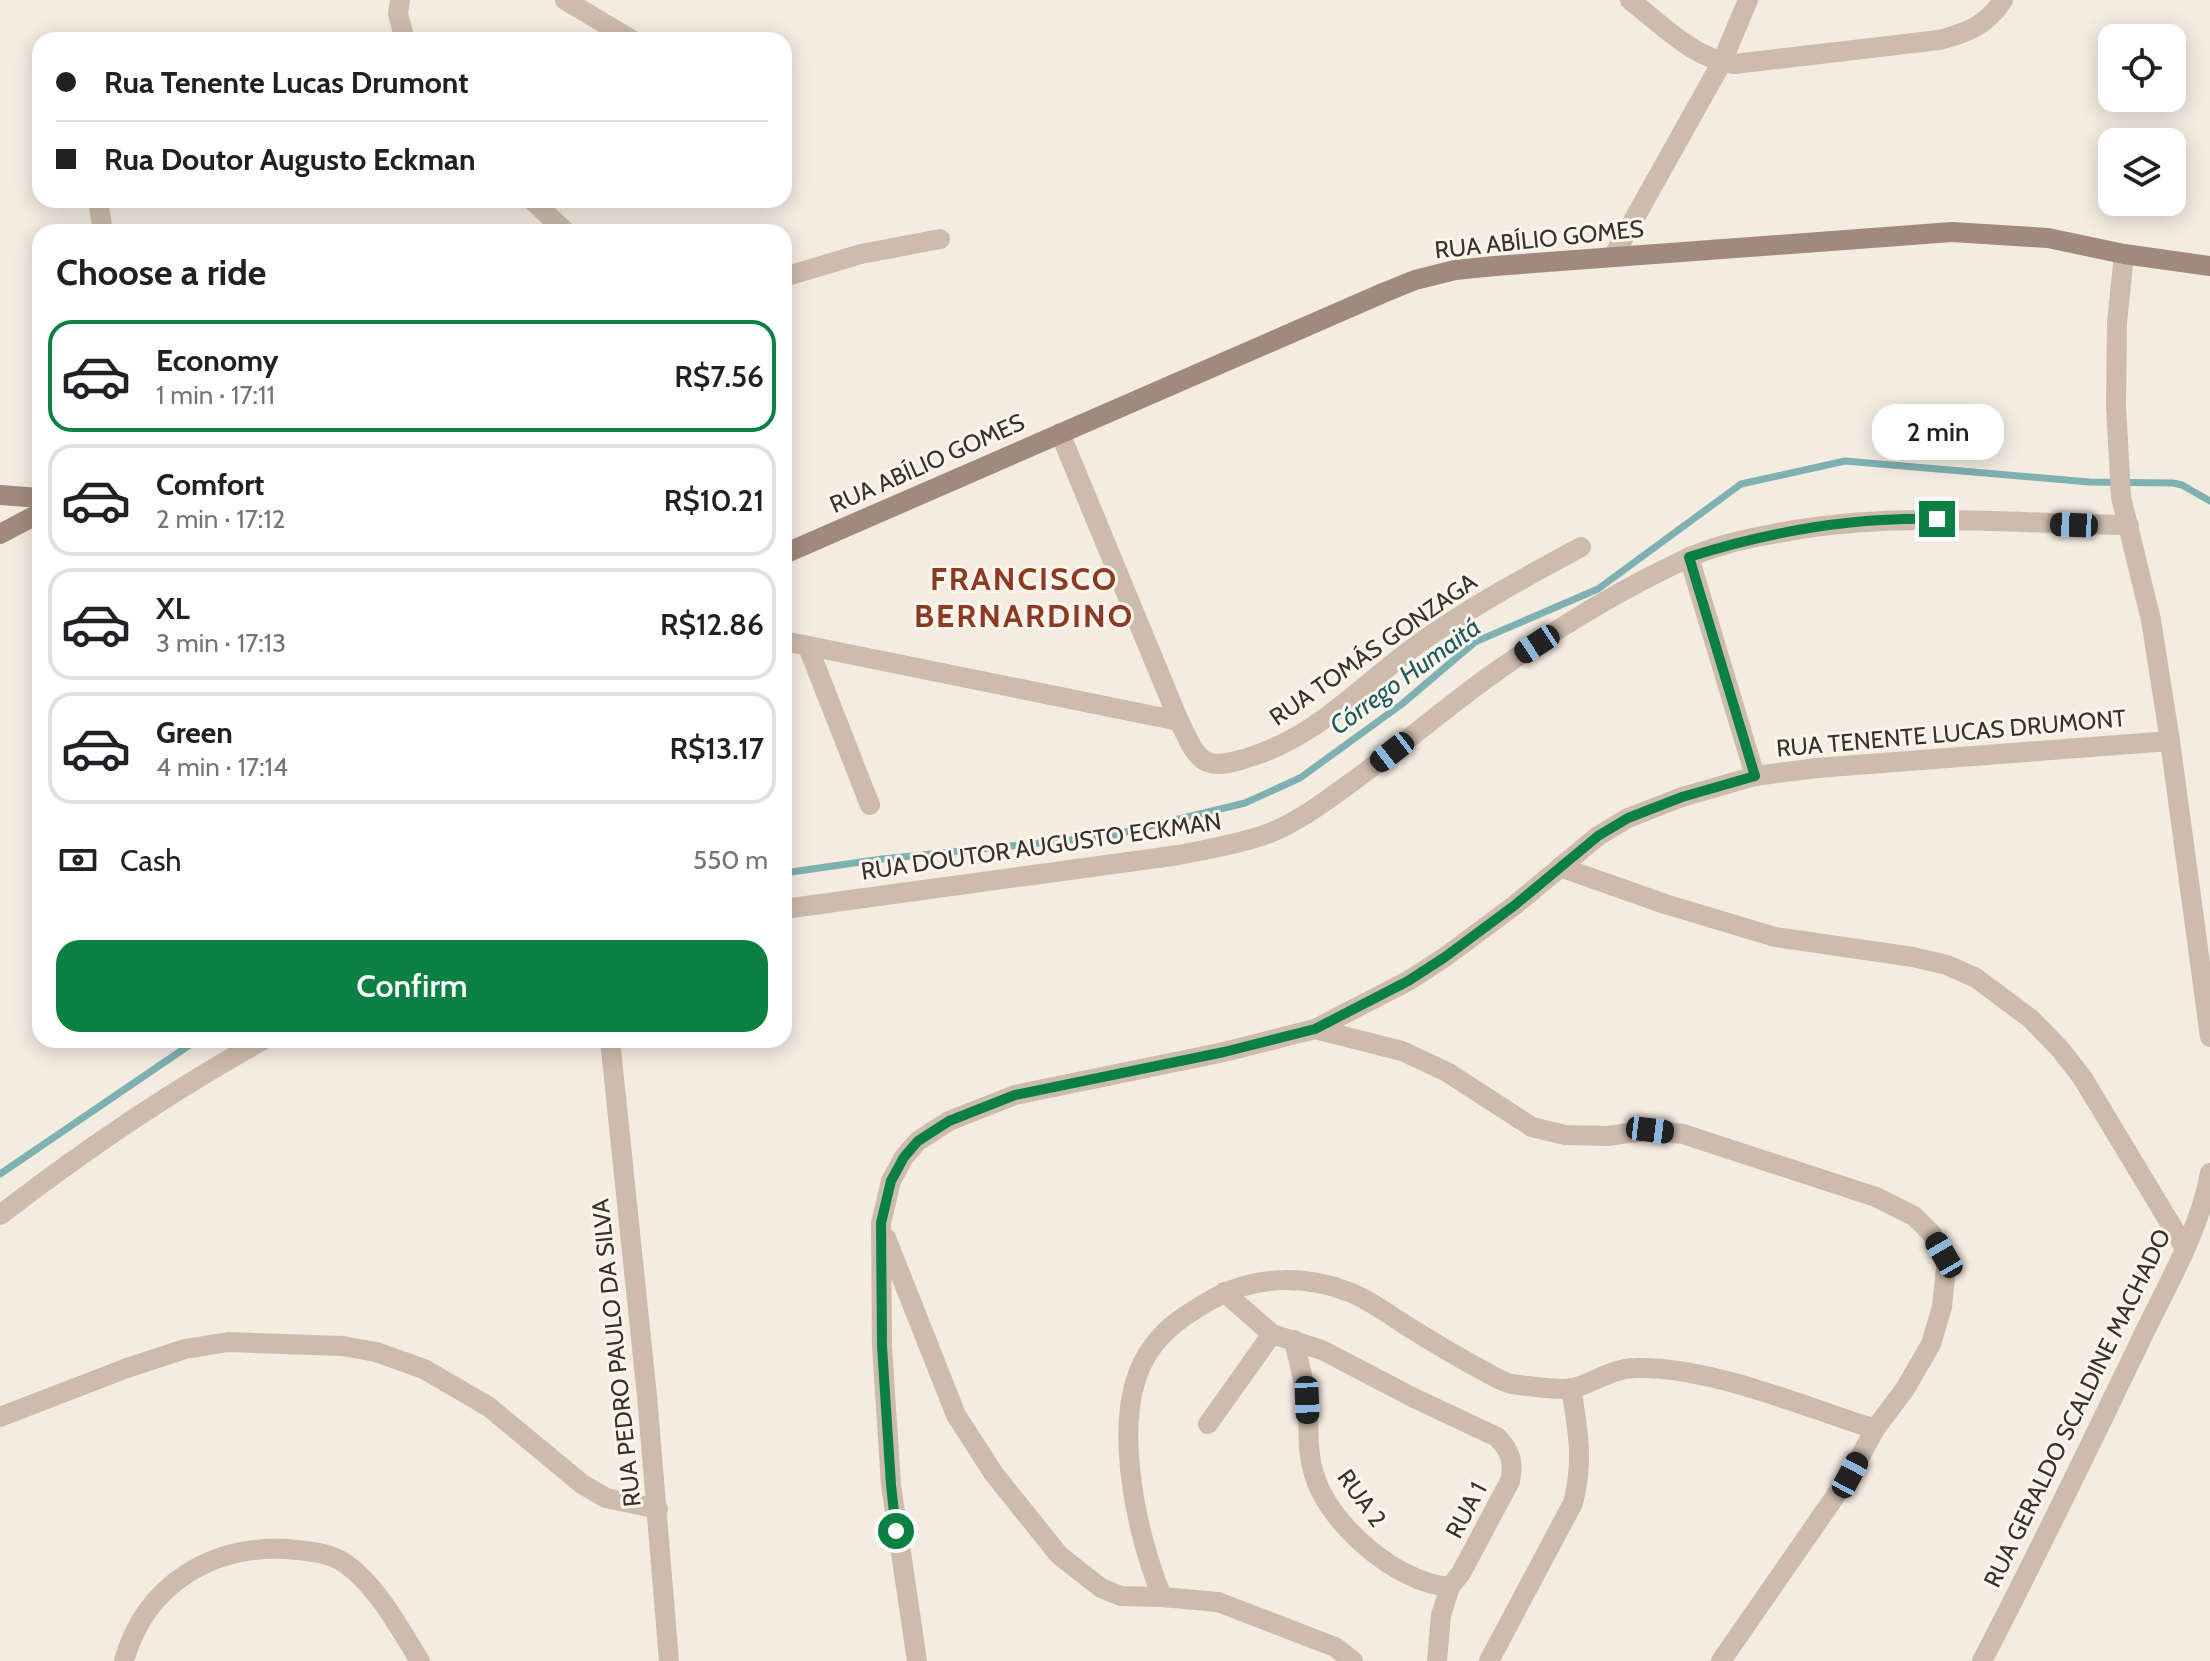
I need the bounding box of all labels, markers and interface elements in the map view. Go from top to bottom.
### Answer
map controls [2098,24,2186,216]
button: locate [2098,24,2186,112]
text: Rua Tenente Lucas Drumont [104,64,469,101]
button: layers [2098,128,2186,216]
text: Rua Doutor Augusto Eckman [104,141,476,178]
street label: RUA ABÍLIO GOMES [1433,214,1645,264]
text: Choose a ride [56,250,266,294]
icon: car [60,340,132,412]
text: Economy [156,342,279,379]
text: R$7.56 [674,358,764,395]
text: 1 min · 17:11 [156,379,275,411]
callout: 2 min [1871,403,2003,459]
street label: RUA ABÍLIO GOMES [825,407,1029,519]
text: 2 min [1907,416,1969,448]
icon: car [60,464,132,536]
text: Comfort [156,466,264,503]
text: R$10.21 [664,482,764,519]
route end [1919,501,1955,537]
text: 2 min · 17:12 [156,503,285,535]
car [2050,512,2098,538]
district label: FRANCISCO BERNARDINO [914,559,1134,635]
street label: RUA TOMÁS GONZAGA [1264,566,1482,731]
icon: car [60,588,132,660]
text: XL [156,590,190,627]
text: R$12.86 [660,606,764,643]
water label: Córrego Humaitá [1323,611,1487,741]
car [1510,621,1564,667]
text: 3 min · 17:13 [156,627,286,659]
street label: RUA TENENTE LUCAS DRUMONT [1775,703,2127,763]
icon: car [60,712,132,784]
text: Green [156,714,233,751]
car [1366,728,1418,776]
text: R$13.17 [669,730,764,767]
text: 4 min · 17:14 [156,751,288,783]
street label: RUA DOUTOR AUGUSTO ECKMAN [859,806,1223,886]
icon: cash [56,838,100,882]
text: Cash [120,842,182,879]
text: 550 m [693,844,768,876]
button: Confirm [56,940,768,1032]
car [1625,1115,1675,1145]
street label: RUA PEDRO PAULO DA SILVA [585,1197,647,1508]
street label: RUA GERALDO SCALDINE MACHADO [1977,1224,2177,1592]
car [1922,1228,1966,1282]
car [1294,1376,1320,1424]
car [1828,1448,1872,1502]
street label: RUA 2 [1331,1463,1393,1533]
street label: RUA 1 [1439,1477,1493,1543]
route start [878,1513,914,1549]

